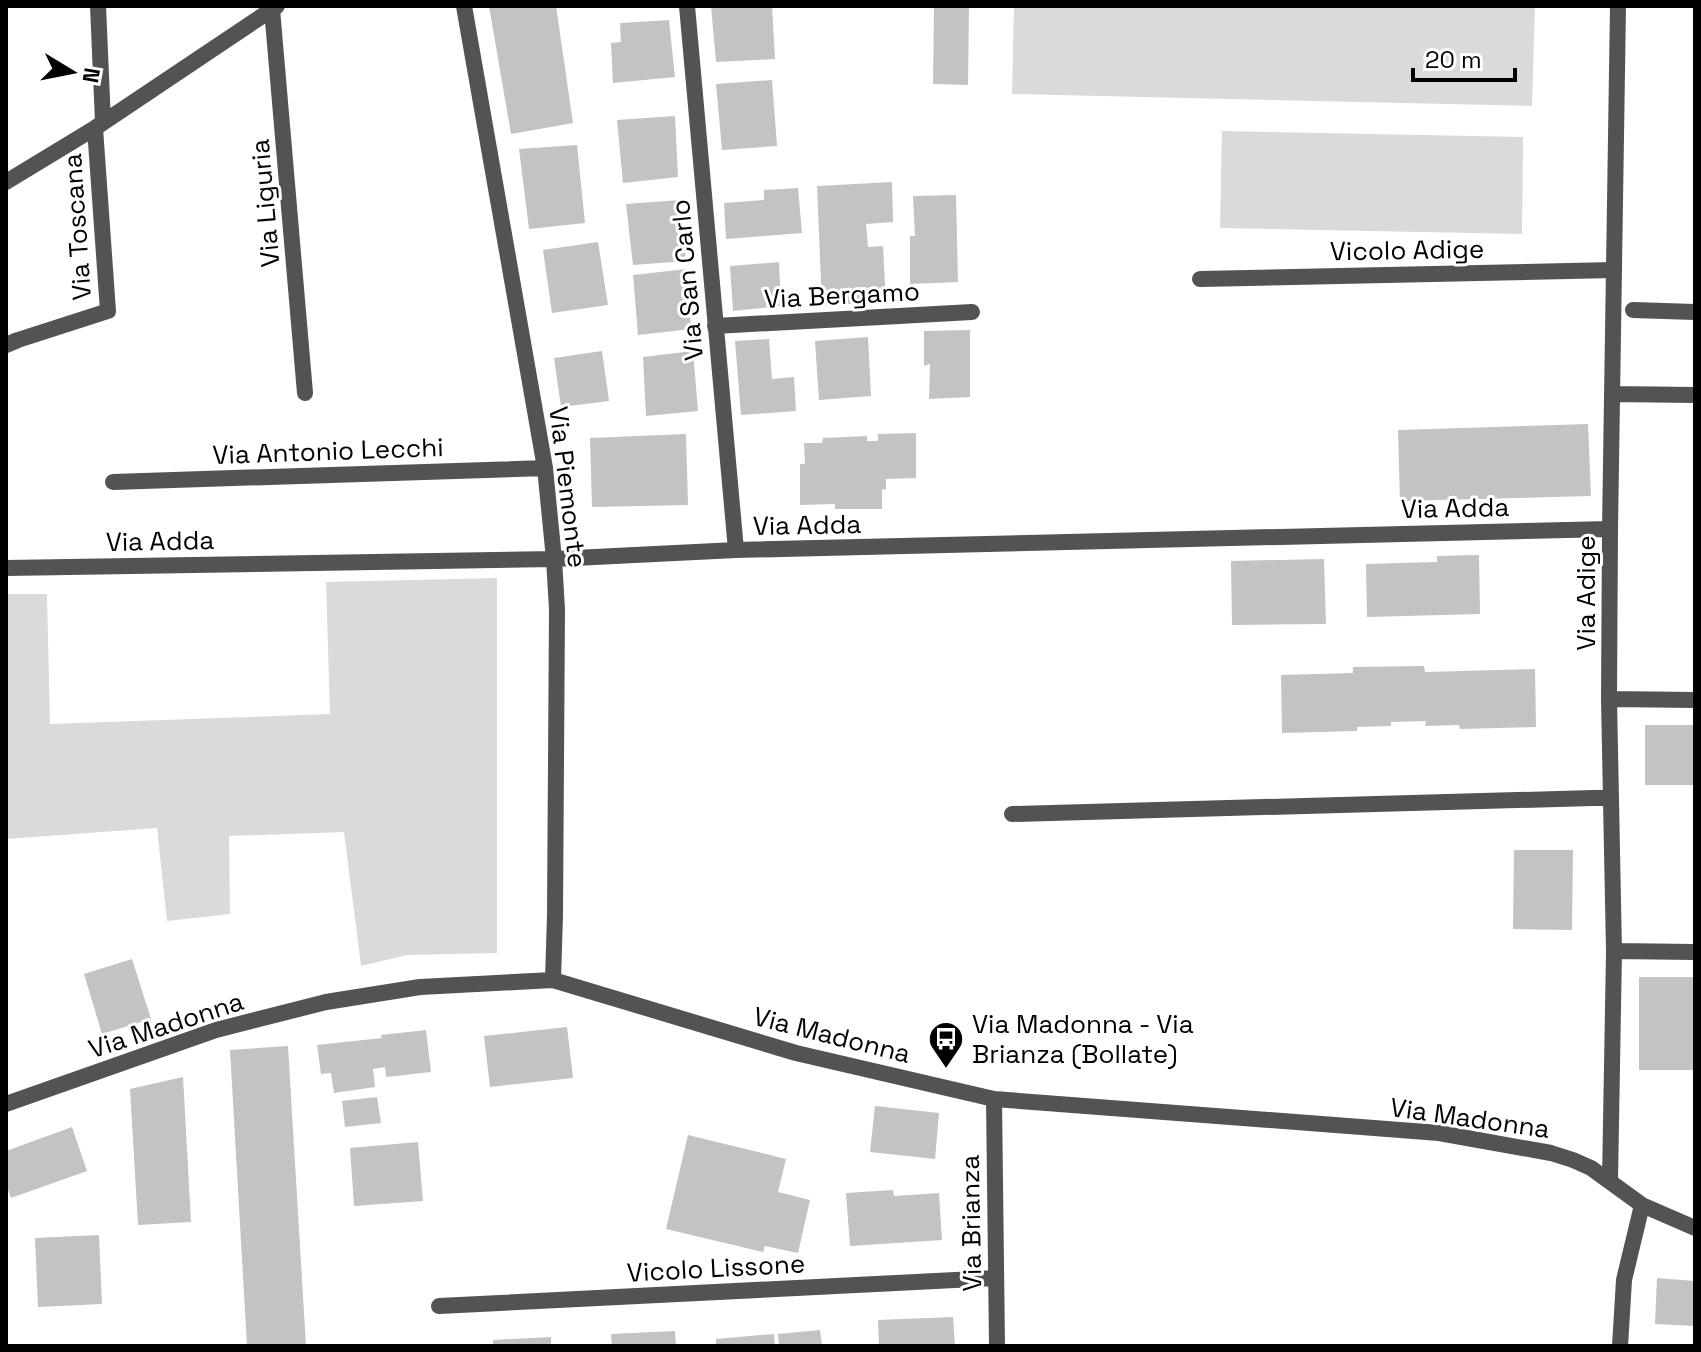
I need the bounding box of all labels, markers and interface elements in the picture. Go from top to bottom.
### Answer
north arrow [32,32,112,112]
scale bar [1413,32,1515,82]
text: 20 m [1425,44,1482,75]
text: N [77,66,107,85]
street label: Via Liguria [242,138,288,268]
street label: Via Toscana [55,152,99,302]
street label: Via San Carlo [663,198,711,362]
street label: Vicolo Adige [1329,232,1485,268]
street label: Via Bergamo [763,274,921,316]
street label: Via Piemonte [541,404,595,570]
street label: Via Antonio Lecchi [212,430,444,472]
street label: Via Adda [1400,490,1510,526]
street label: Via Adda [752,507,862,543]
street label: Via Adda [105,523,215,559]
street label: Via Adige [1569,535,1603,651]
street label: Via Madonna [84,984,248,1066]
street label: Via Madonna [750,999,914,1071]
place label: Via Madonna - Via Brianza (Bollate) [972,1007,1194,1071]
bus stop icon: Via Madonna - Via Brianza (Bollate) [927,1020,965,1070]
street label: Via Madonna [1388,1090,1552,1146]
street label: Via Brianza [953,1154,989,1292]
street label: Vicolo Lissone [626,1246,806,1290]

